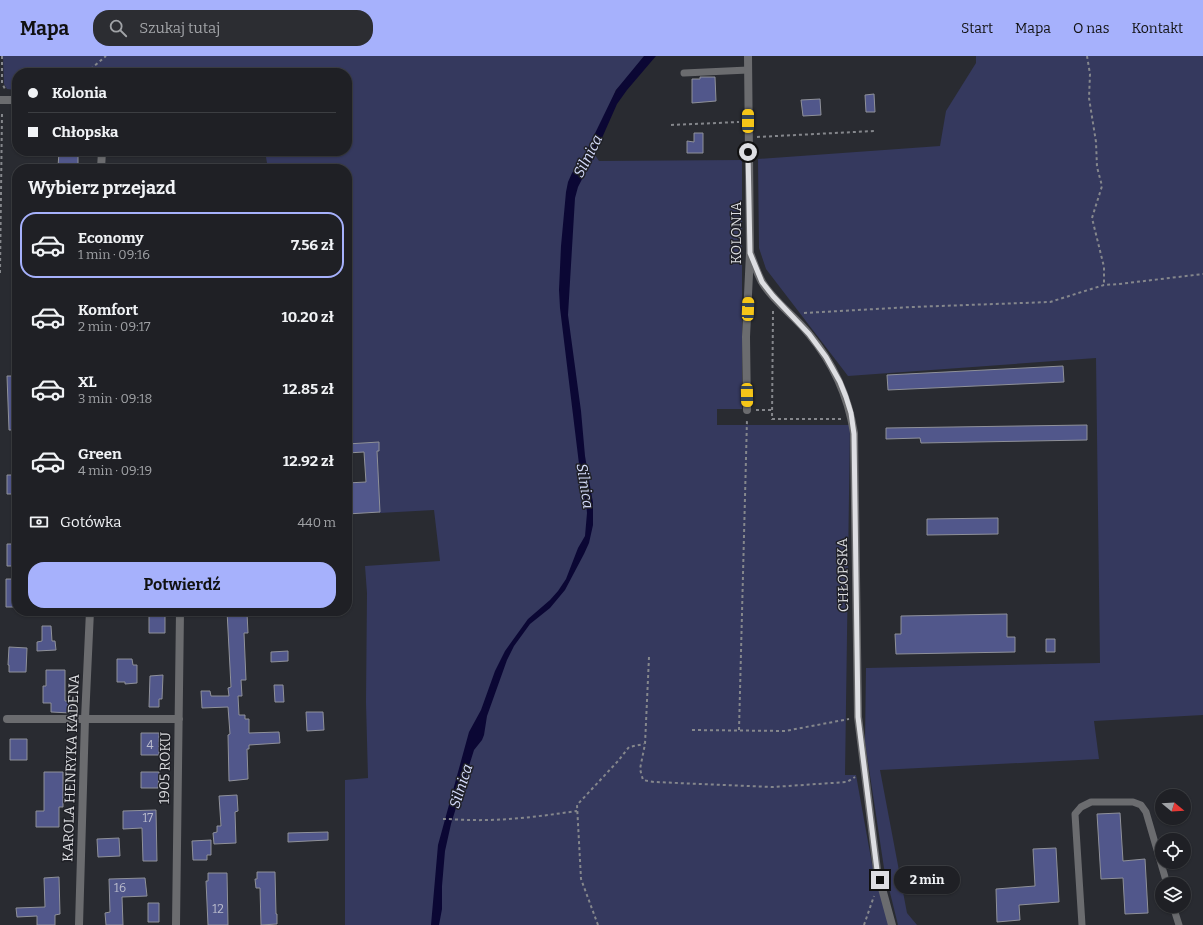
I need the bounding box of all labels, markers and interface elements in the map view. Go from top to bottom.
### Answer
search box [93,10,373,46]
text: Mapa [20,17,69,40]
icon: search [107,17,129,39]
text: Szukaj tutaj [139,19,220,37]
text: Start [961,20,993,37]
text: Mapa [1015,20,1051,37]
text: O nas [1073,20,1109,37]
text: Kontakt [1131,20,1183,37]
text: Kolonia [52,84,107,102]
car [742,109,754,133]
text: Chłopska [52,123,118,141]
water label: Silnica [570,132,606,180]
route start [739,143,757,161]
text: Wybierz przejazd [28,177,176,199]
street label: KOLONIA [728,202,745,264]
icon: car [30,227,66,263]
text: Economy [78,229,144,247]
text: 7.56 zł [291,236,334,254]
text: 1 min · 09:16 [78,247,150,262]
car [742,297,754,321]
icon: car [30,299,66,335]
text: Komfort [78,301,138,319]
text: 10.20 zł [281,308,334,326]
text: 2 min · 09:17 [78,319,151,334]
icon: car [30,371,66,407]
text: XL [78,373,97,391]
text: 12.85 zł [283,380,334,398]
car [741,383,753,407]
text: 3 min · 09:18 [78,391,152,406]
icon: car [30,443,66,479]
text: Green [78,445,122,463]
text: 12.92 zł [283,452,334,470]
water label: Silnica [573,462,597,510]
text: 4 min · 09:19 [78,463,152,478]
icon: cash [28,511,50,533]
text: Gotówka [60,513,121,531]
text: 440 m [297,515,336,530]
street label: CHŁOPSKA [834,538,852,612]
button: Potwierdź [28,562,336,608]
street label: KAROLA HENRYKA KADENA [59,674,83,862]
street label: 1905 ROKU [156,731,174,804]
house number: 4 [146,738,154,752]
water label: Silnica [445,761,477,811]
north arrow [1155,789,1191,825]
map controls [1155,789,1191,913]
house number: 17 [143,811,153,825]
button: locate [1155,833,1191,869]
callout: 2 min [894,866,960,894]
route end [871,871,889,889]
text: 2 min [910,872,944,887]
button: layers [1155,877,1191,913]
house number: 16 [114,881,126,895]
house number: 12 [212,902,224,916]

